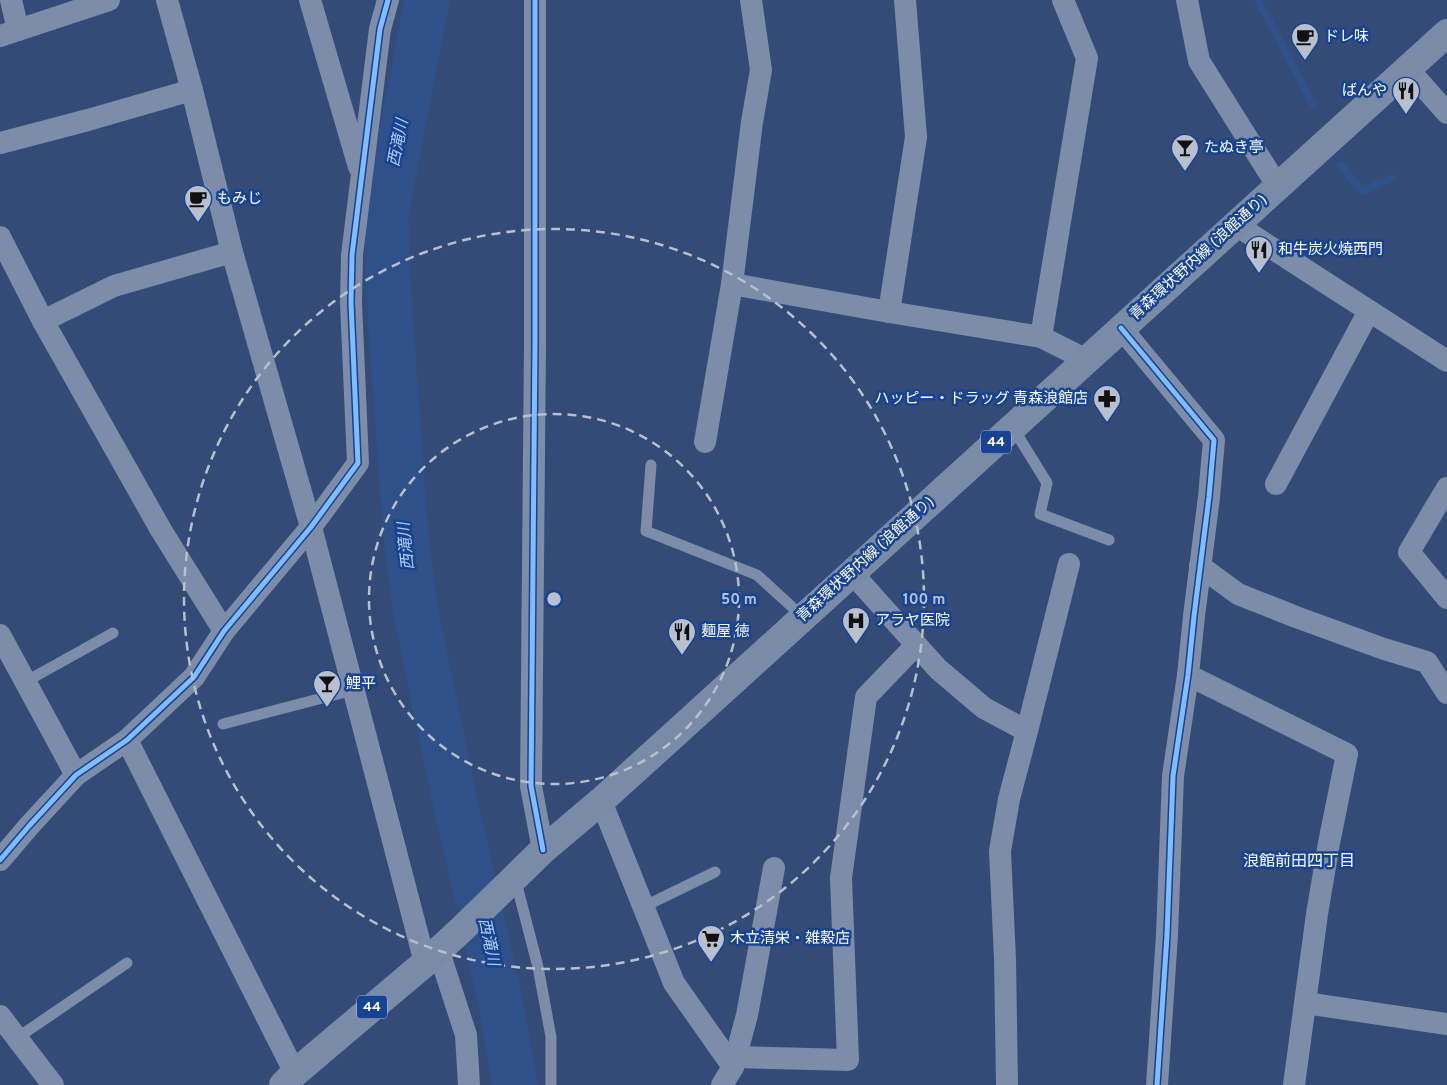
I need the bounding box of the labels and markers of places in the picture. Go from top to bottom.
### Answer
cafe icon: ドレ味 [1290,22,1320,61]
place label: ドレ味 [1324,28,1369,47]
restaurant icon: ばんや [1391,76,1421,115]
place label: ばんや [1342,82,1387,101]
bar icon: たぬき亭 [1170,133,1200,172]
place label: たぬき亭 [1204,139,1264,158]
cafe icon: もみじ [183,184,213,223]
place label: もみじ [217,190,262,209]
restaurant icon: 和牛炭火焼西門 [1244,235,1274,274]
place label: 和牛炭火焼西門 [1278,241,1383,260]
pharmacy icon: ハッピー・ドラッグ 青森浪館店 [1092,384,1122,423]
place label: ハッピー・ドラッグ 青森浪館店 [874,390,1088,409]
centre of rings [545,590,563,608]
hospital icon: アラヤ医院 [841,606,871,645]
place label: アラヤ医院 [875,612,950,631]
restaurant icon: 麺屋 徳 [667,617,697,656]
place label: 麺屋 徳 [701,623,750,642]
bar icon: 鯉平 [312,669,342,708]
place label: 鯉平 [346,675,376,694]
supermarket icon: 木立清栄・雑穀店 [696,924,726,963]
place label: 木立清栄・雑穀店 [730,930,850,949]

